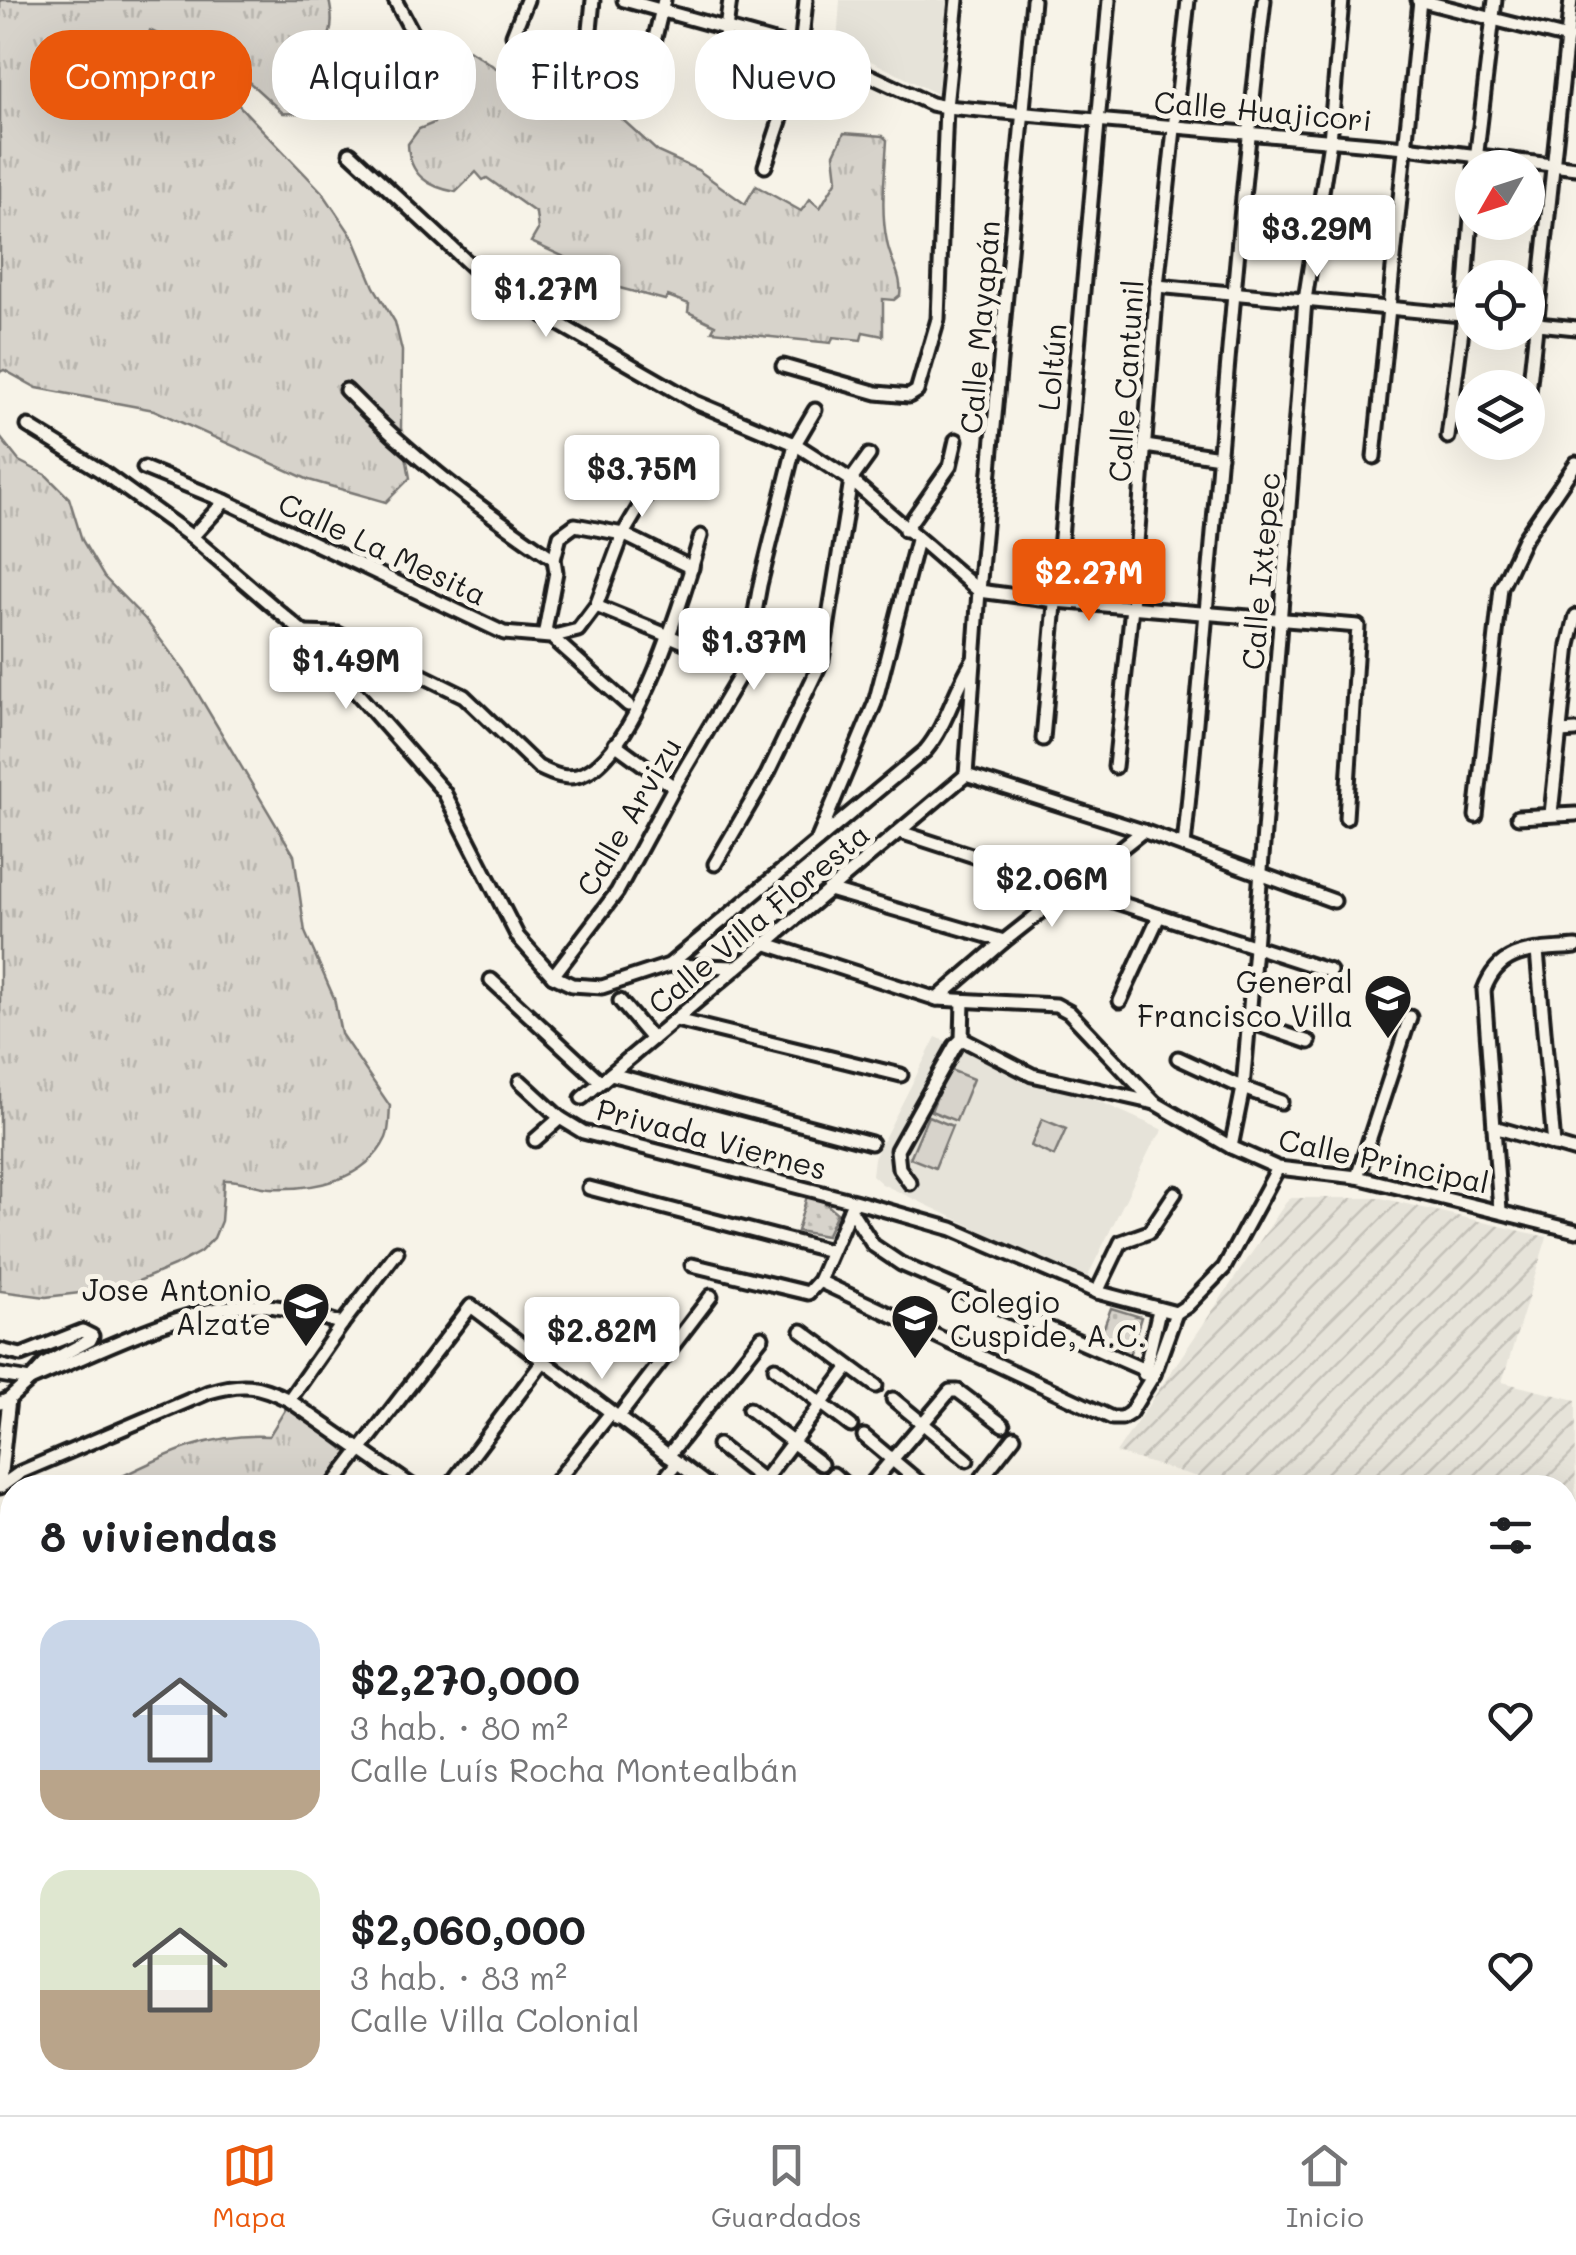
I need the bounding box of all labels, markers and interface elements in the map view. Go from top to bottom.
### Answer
chip: Comprar [30,30,252,120]
chip: Alquilar [272,30,476,120]
chip: Filtros [496,30,675,120]
chip: Nuevo [695,30,871,120]
street label: Calle Huajicori [1152,81,1374,139]
north arrow [1455,150,1545,240]
map controls [1455,150,1545,460]
pin: $3.29M [1236,195,1398,280]
text: $3.29M [1261,206,1373,248]
street label: Calle Mayapán [950,219,1008,435]
pin: $1.27M [465,255,627,340]
button: locate [1455,260,1545,350]
text: $1.27M [493,266,599,308]
street label: Calle Cantunil [1098,278,1152,484]
street label: Loltún [1027,322,1075,412]
button: layers [1455,370,1545,460]
pin: $3.75M [561,435,723,520]
text: $3.75M [586,446,698,488]
street label: Calle Ixtepec [1231,471,1289,671]
street label: Calle La Mesita [272,482,494,614]
pin: $2.27M [1008,539,1170,624]
text: $2.27M [1034,550,1144,592]
pin: $1.37M [673,608,835,693]
text: $1.37M [701,619,807,661]
pin: $1.49M [265,627,427,712]
text: $1.49M [291,638,401,680]
street label: Calle Arvizu [566,729,690,903]
street label: Calle Villa Floresta [639,814,877,1022]
pin: $2.06M [971,845,1133,930]
text: $2.06M [995,856,1109,898]
place label: General Francisco Villa [1137,961,1353,1035]
school or university icon: General Francisco Villa [1362,972,1414,1040]
street label: Privada Viernes [593,1088,831,1188]
street label: Calle Principal [1275,1118,1493,1202]
place label: Jose Antonio Alzate [82,1269,271,1343]
school or university icon: Jose Antonio Alzate [280,1280,332,1348]
place label: Colegio Cuspide, A.C. [950,1281,1146,1355]
school or university icon: Colegio Cuspide, A.C. [889,1292,941,1360]
pin: $2.82M [521,1297,683,1382]
text: $2.82M [546,1308,658,1350]
text: 8 viviendas [40,1508,278,1563]
icon: filters [1483,1508,1538,1563]
text: $2,270,000 [350,1651,580,1706]
icon: home [120,1660,240,1780]
icon: heart [1483,1693,1538,1748]
text: 3 hab. · 80 m² [350,1706,568,1748]
text: Calle Luís Rocha Montealbán [350,1748,798,1790]
text: $2,060,000 [350,1901,586,1956]
icon: home [120,1910,240,2030]
icon: heart [1483,1943,1538,1998]
text: 3 hab. · 83 m² [350,1956,567,1998]
text: Calle Villa Colonial [350,1998,640,2040]
tab: Mapa [212,2138,287,2234]
tab: Guardados [711,2138,862,2234]
tab: Inicio [1286,2138,1364,2234]

